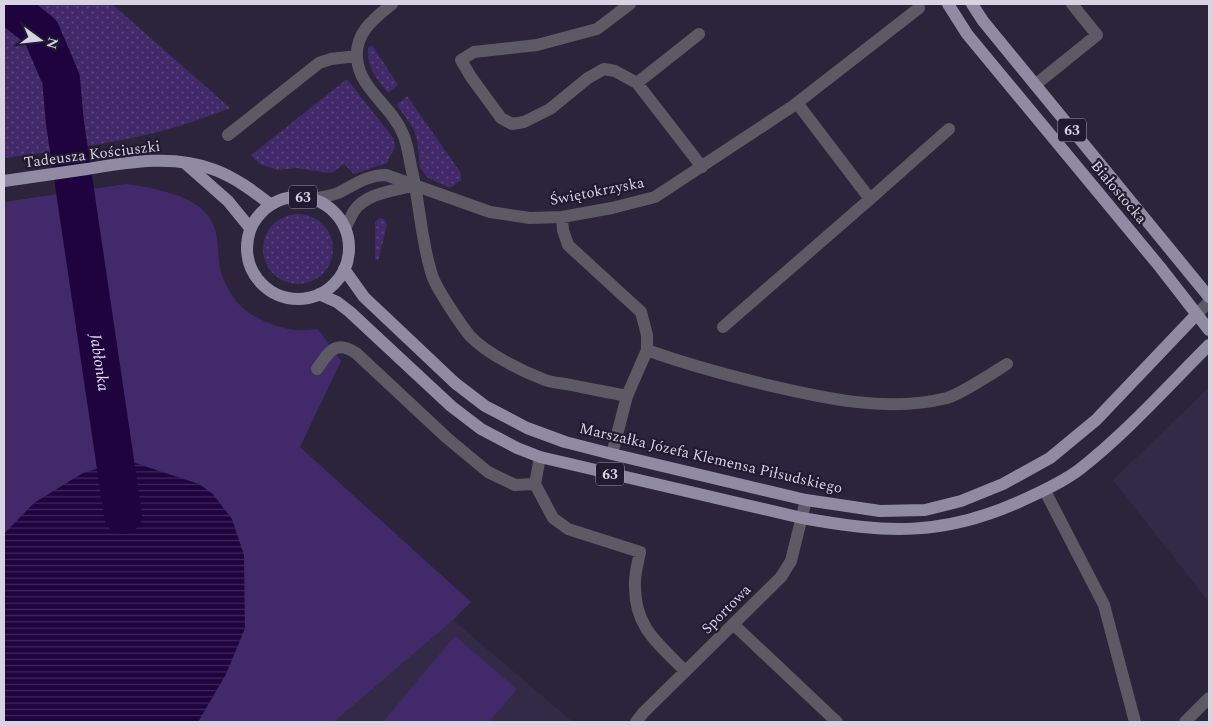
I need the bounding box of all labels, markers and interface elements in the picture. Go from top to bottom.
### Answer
north arrow [15,15,65,65]
text: N [40,35,64,51]
road number: 63 [1058,118,1086,142]
street label: Tadeusza Kościuszki [23,135,161,174]
street label: Białostocka [1085,156,1153,230]
street label: Świętokrzyska [548,171,647,212]
road number: 63 [289,186,317,208]
water label: Jabłonka [83,331,116,393]
street label: Marszałka Józefa Klemensa Piłsudskiego [577,417,845,500]
road number: 63 [596,462,624,486]
street label: Sportowa [696,579,757,640]

